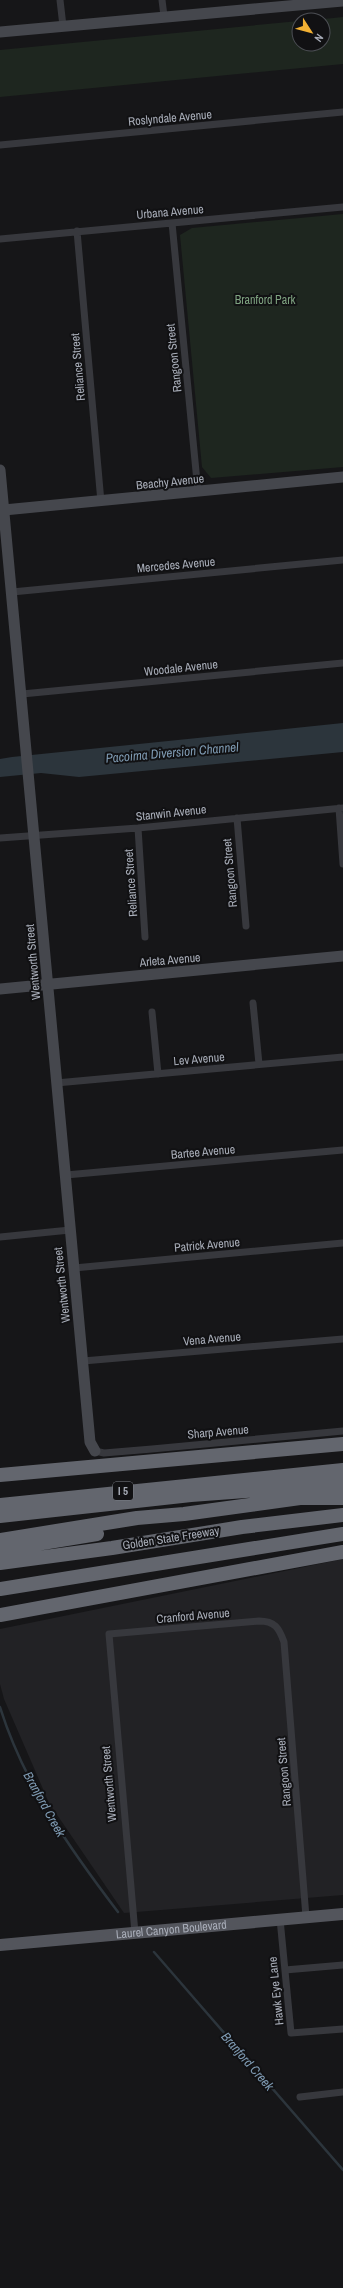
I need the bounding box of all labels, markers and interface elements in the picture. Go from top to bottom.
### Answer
north arrow [291,12,331,52]
text: N [312,31,327,45]
street label: Roslyndale Avenue [127,106,213,130]
street label: Urbana Avenue [136,201,204,223]
park label: Branford Park [235,292,295,308]
street label: Rangoon Street [162,323,186,393]
street label: Reliance Street [67,332,89,401]
street label: Beachy Avenue [135,470,205,494]
street label: Mercedes Avenue [136,554,216,576]
street label: Woodale Avenue [143,656,219,680]
water label: Pacoima Diversion Channel [105,738,240,767]
street label: Stanwin Avenue [135,801,207,825]
street label: Rangoon Street [219,838,241,908]
street label: Reliance Street [121,848,141,917]
street label: Wentworth Street [22,923,44,1000]
street label: Arleta Avenue [138,949,201,971]
street label: Lev Avenue [173,1049,225,1069]
street label: Bartee Avenue [170,1141,236,1163]
street label: Patrick Avenue [173,1234,241,1256]
street label: Wentworth Street [50,1246,74,1324]
street label: Vena Avenue [182,1329,242,1349]
street label: Sharp Avenue [187,1421,249,1443]
road number: I 5 [113,1482,133,1500]
street label: Golden State Freeway [121,1522,221,1554]
street label: Cranford Avenue [156,1605,230,1627]
street label: Rangoon Street [273,1737,295,1807]
street label: Wentworth Street [98,1745,120,1822]
water label: Branford Creek [20,1769,70,1841]
street label: Laurel Canyon Boulevard [115,1917,227,1942]
street label: Hawk Eye Lane [264,1956,288,2026]
water label: Branford Creek [217,2028,278,2095]

